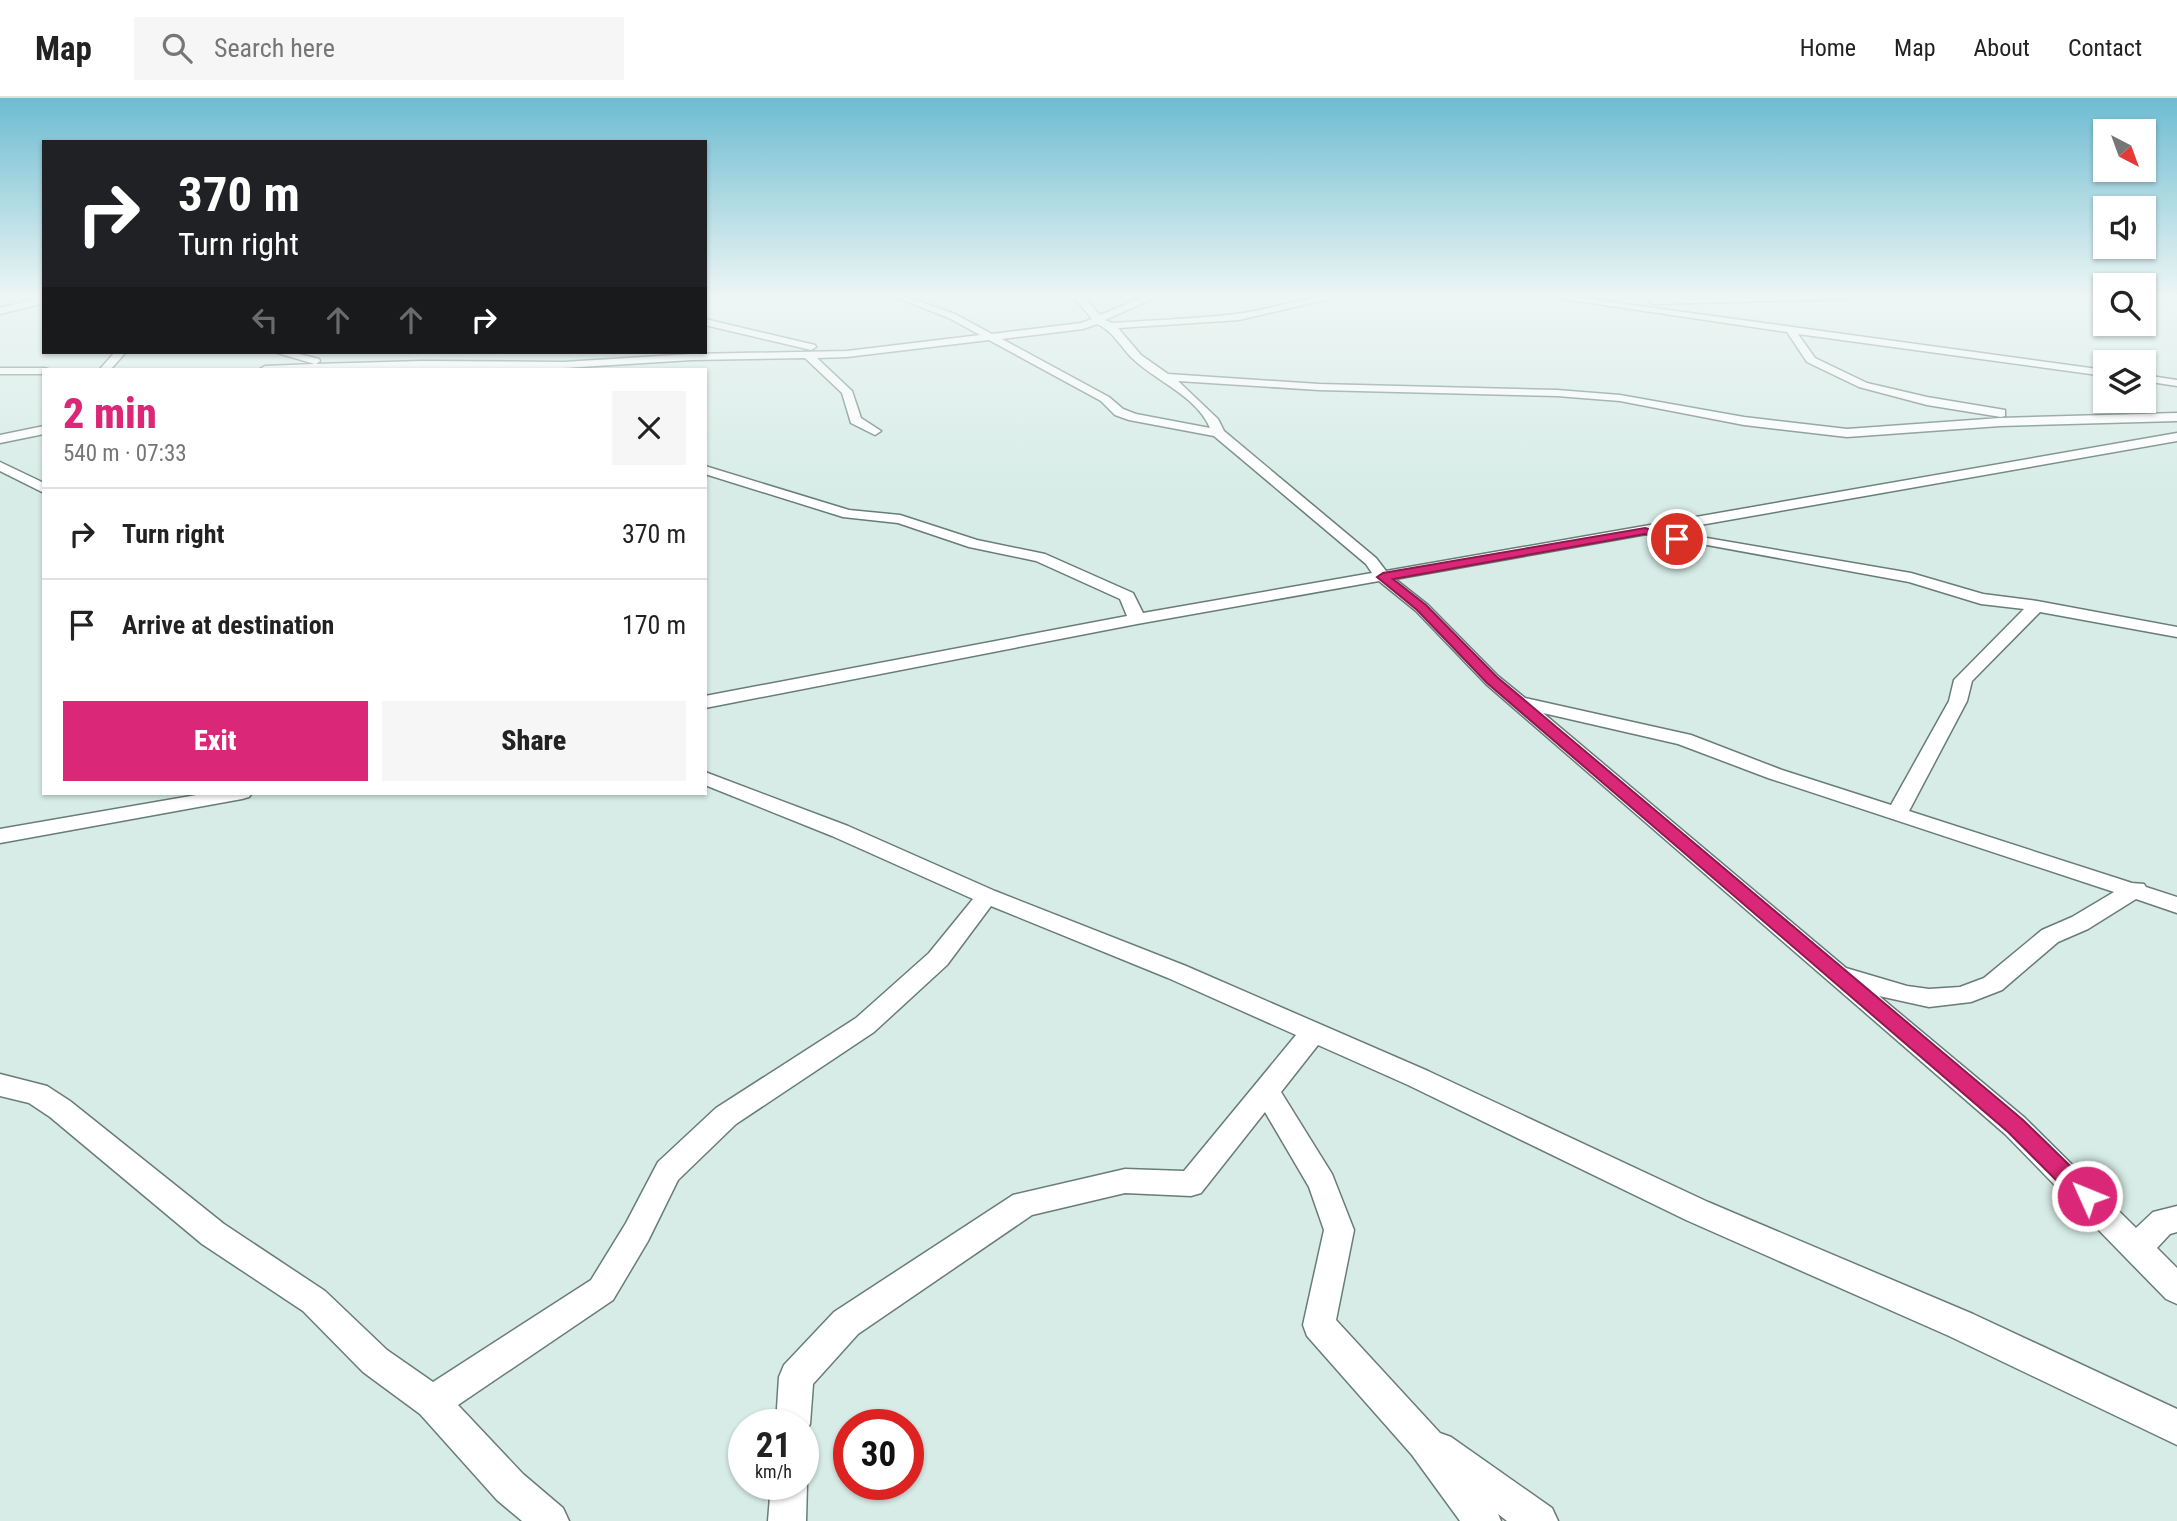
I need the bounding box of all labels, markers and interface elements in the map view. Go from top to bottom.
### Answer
search box [134,17,624,80]
text: Map [35,29,92,68]
icon: search [158,29,196,67]
text: Search here [214,33,335,63]
text: Home [1800,34,1856,62]
text: Map [1894,34,1936,62]
text: About [1974,34,2030,62]
text: Contact [2068,34,2142,62]
north arrow [2093,119,2156,182]
map controls [2093,119,2156,413]
text: 370 m [178,166,300,223]
icon: right [63,168,154,259]
button: sound [2093,196,2156,259]
text: Turn right [178,225,299,263]
button: search [2093,273,2156,336]
icon: left [246,301,284,339]
icon: ahead [319,301,357,339]
icon: ahead [392,301,430,339]
icon: right [465,301,503,339]
button: layers [2093,350,2156,413]
text: 2 min [63,389,157,438]
button: close [612,391,686,465]
text: 540 m · 07:33 [63,440,187,467]
pin [1647,509,1707,569]
icon: right [63,515,101,553]
text: Turn right [122,519,224,549]
text: 370 m [622,519,686,549]
icon: arrive [1658,520,1696,558]
icon: arrive [63,606,101,644]
text: Arrive at destination [122,610,334,640]
text: 170 m [622,610,686,640]
button: Exit [63,701,368,781]
button: Share [382,701,686,781]
position arrow [2050,1159,2124,1233]
speed limit sign: 30 [833,1409,924,1500]
text: 21 [756,1425,791,1466]
text: km/h [755,1461,792,1482]

